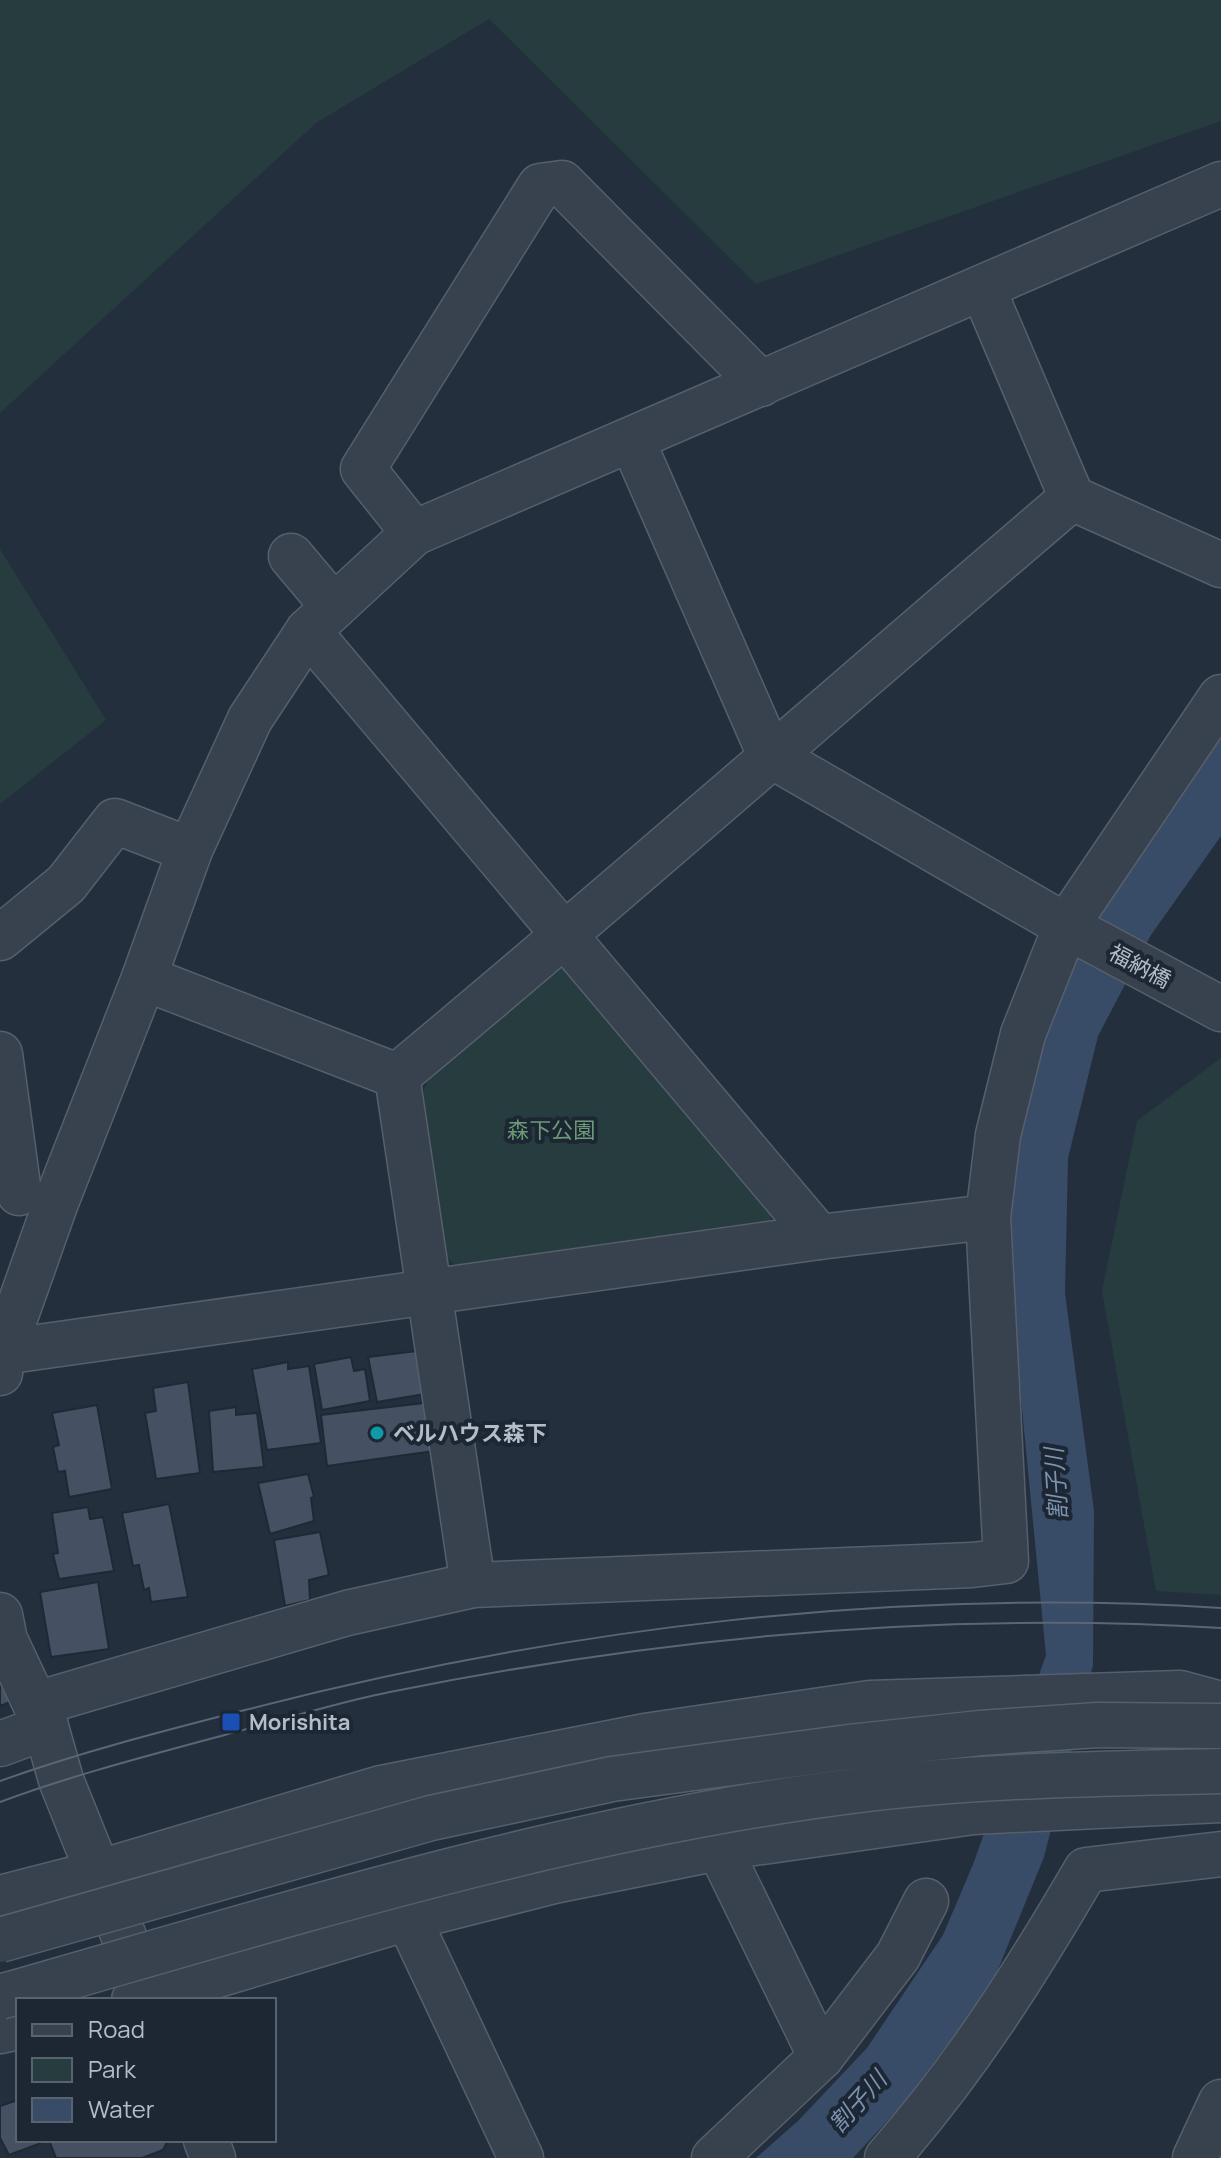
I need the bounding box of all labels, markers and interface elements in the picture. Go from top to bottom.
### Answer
street label: 福納橋 [1104,937,1176,995]
park label: 森下公園 [507,1115,595,1145]
place label: ベルハウス森下 [393,1418,547,1448]
marker: ベルハウス森下 [368,1424,386,1442]
water label: 割子川 [1036,1444,1074,1521]
place label: Morishita [249,1707,350,1737]
marker: Morishita [220,1711,242,1733]
legend [16,1998,276,2142]
text: Road [88,2012,145,2045]
text: Park [88,2052,137,2085]
water label: 割子川 [821,2061,895,2139]
text: Water [88,2092,155,2125]

